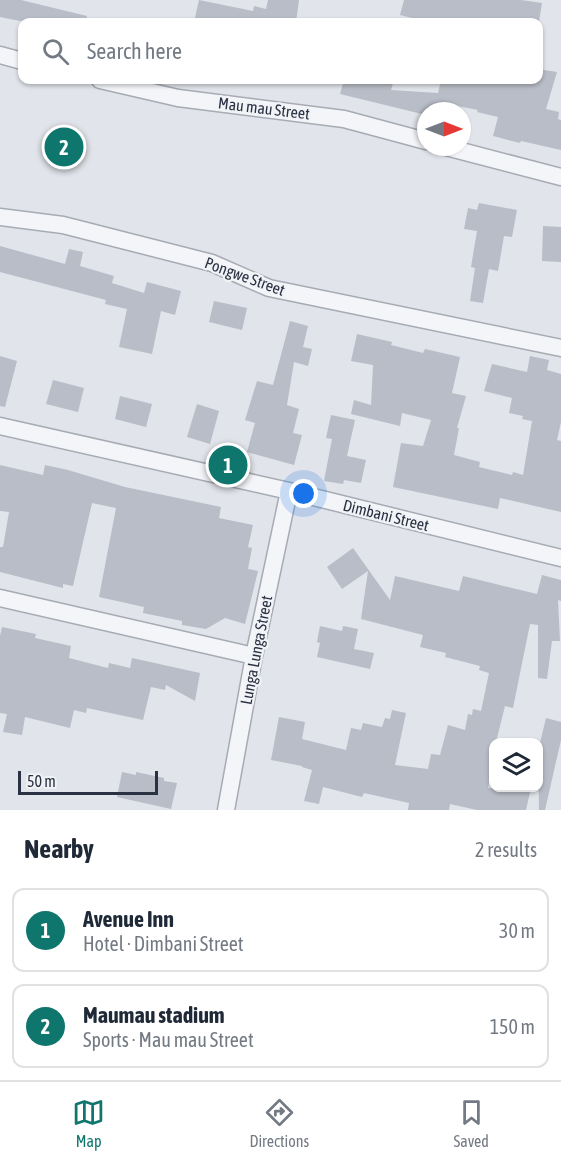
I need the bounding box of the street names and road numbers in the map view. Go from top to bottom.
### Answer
street label: Mau mau Street [217,93,311,123]
street label: Pongwe Street [202,253,288,300]
street label: Dimbani Street [341,496,431,534]
street label: Lunga Lunga Street [237,593,276,706]

